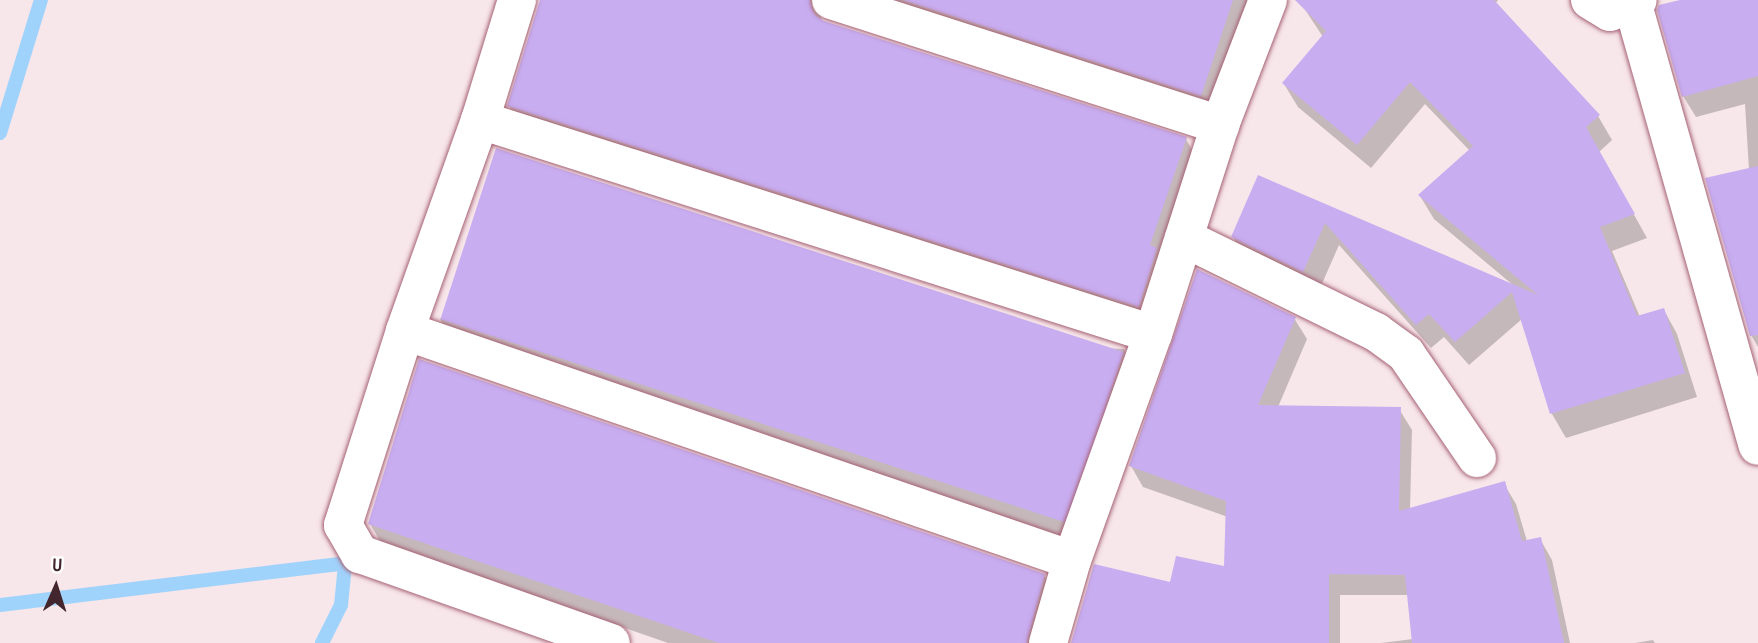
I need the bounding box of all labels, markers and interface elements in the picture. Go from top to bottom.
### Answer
north arrow [21,552,91,622]
text: U [52,554,63,577]

